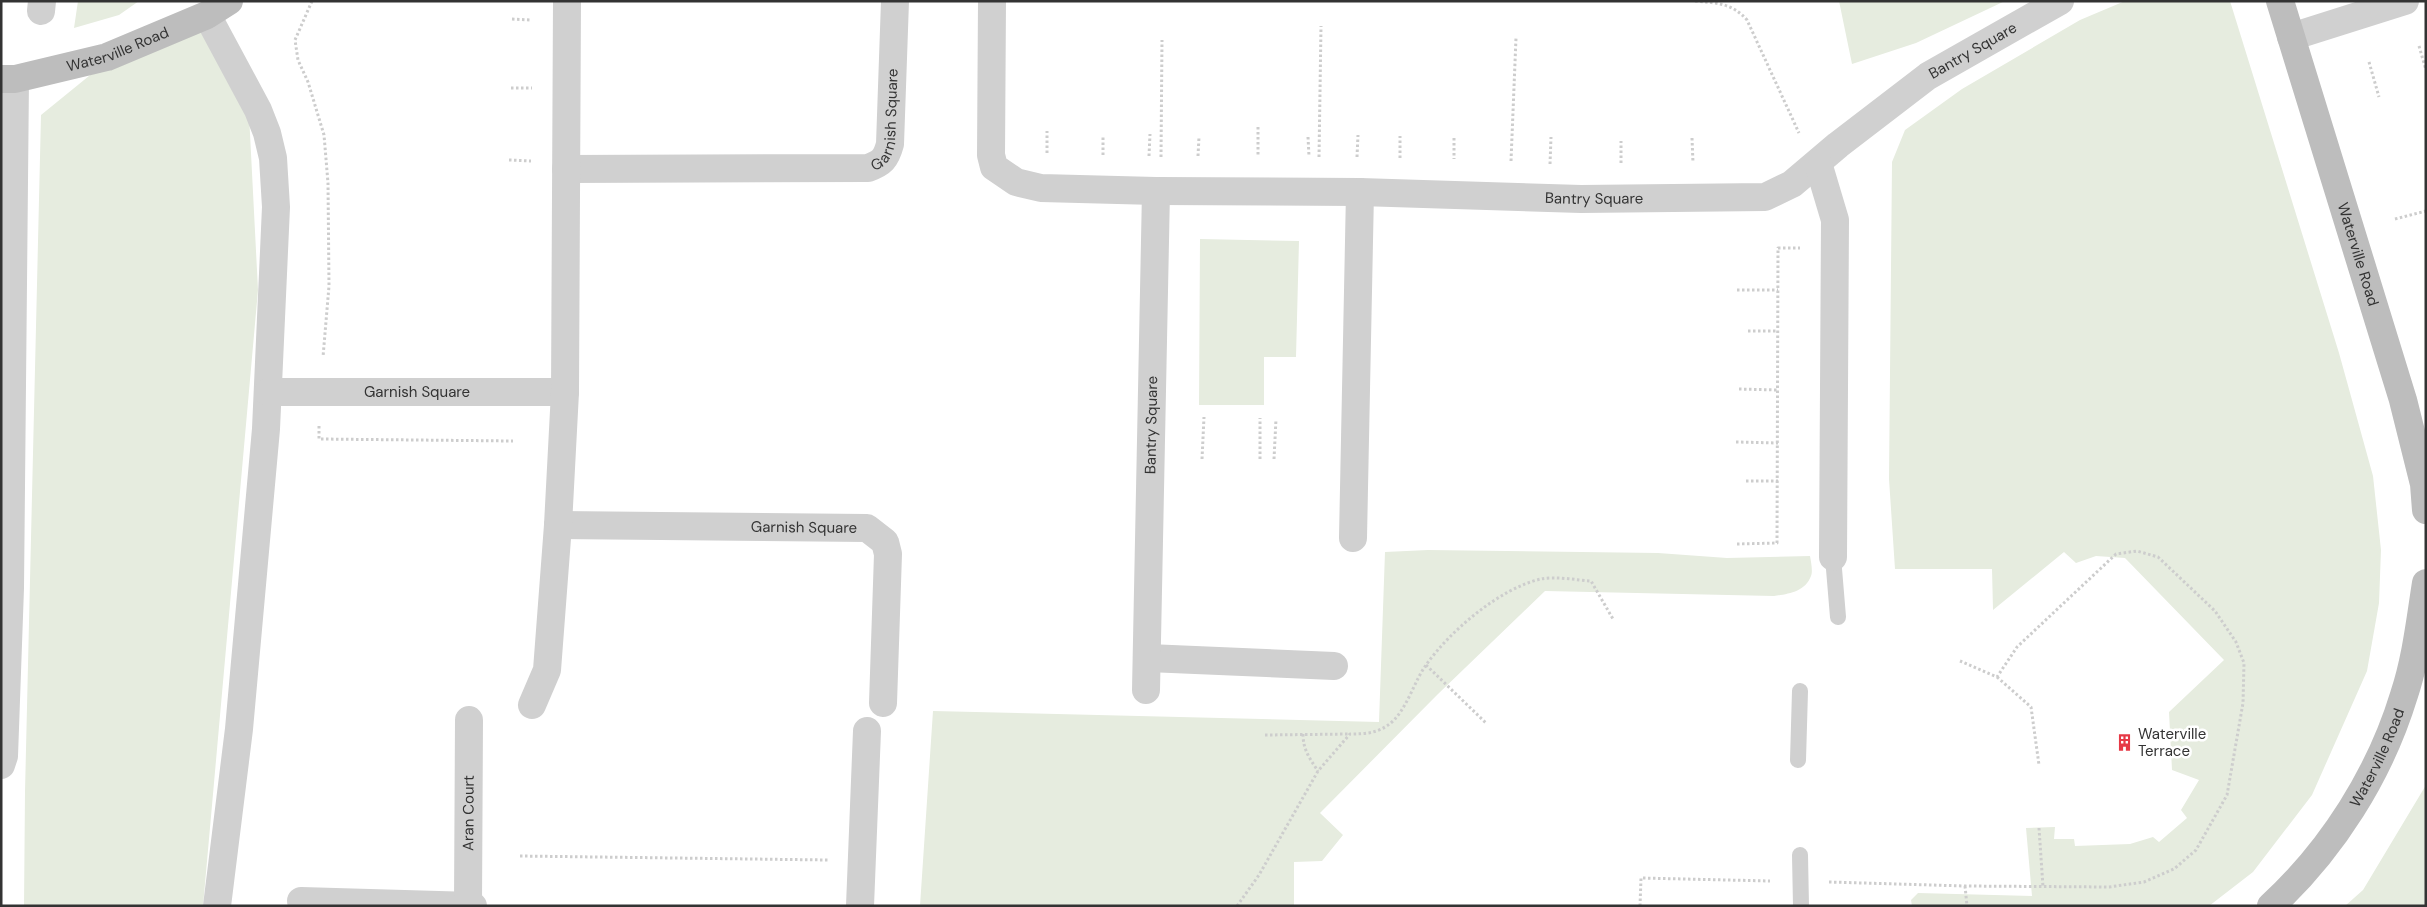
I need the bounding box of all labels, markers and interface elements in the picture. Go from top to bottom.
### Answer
street label: Bantry Square [1925,18,2020,84]
street label: Waterville Road [65,22,172,76]
street label: Garnish Square [867,68,903,176]
street label: Bantry Square [1545,188,1643,209]
street label: Waterville Road [2333,200,2383,308]
street label: Bantry Square [1140,376,1162,474]
street label: Garnish Square [364,382,470,402]
street label: Garnish Square [751,517,857,538]
street label: Waterville Road [2345,706,2409,811]
place label: Waterville Terrace [2138,724,2206,761]
building icon: Waterville Terrace [2114,733,2134,753]
street label: Aran Court [458,775,479,851]

